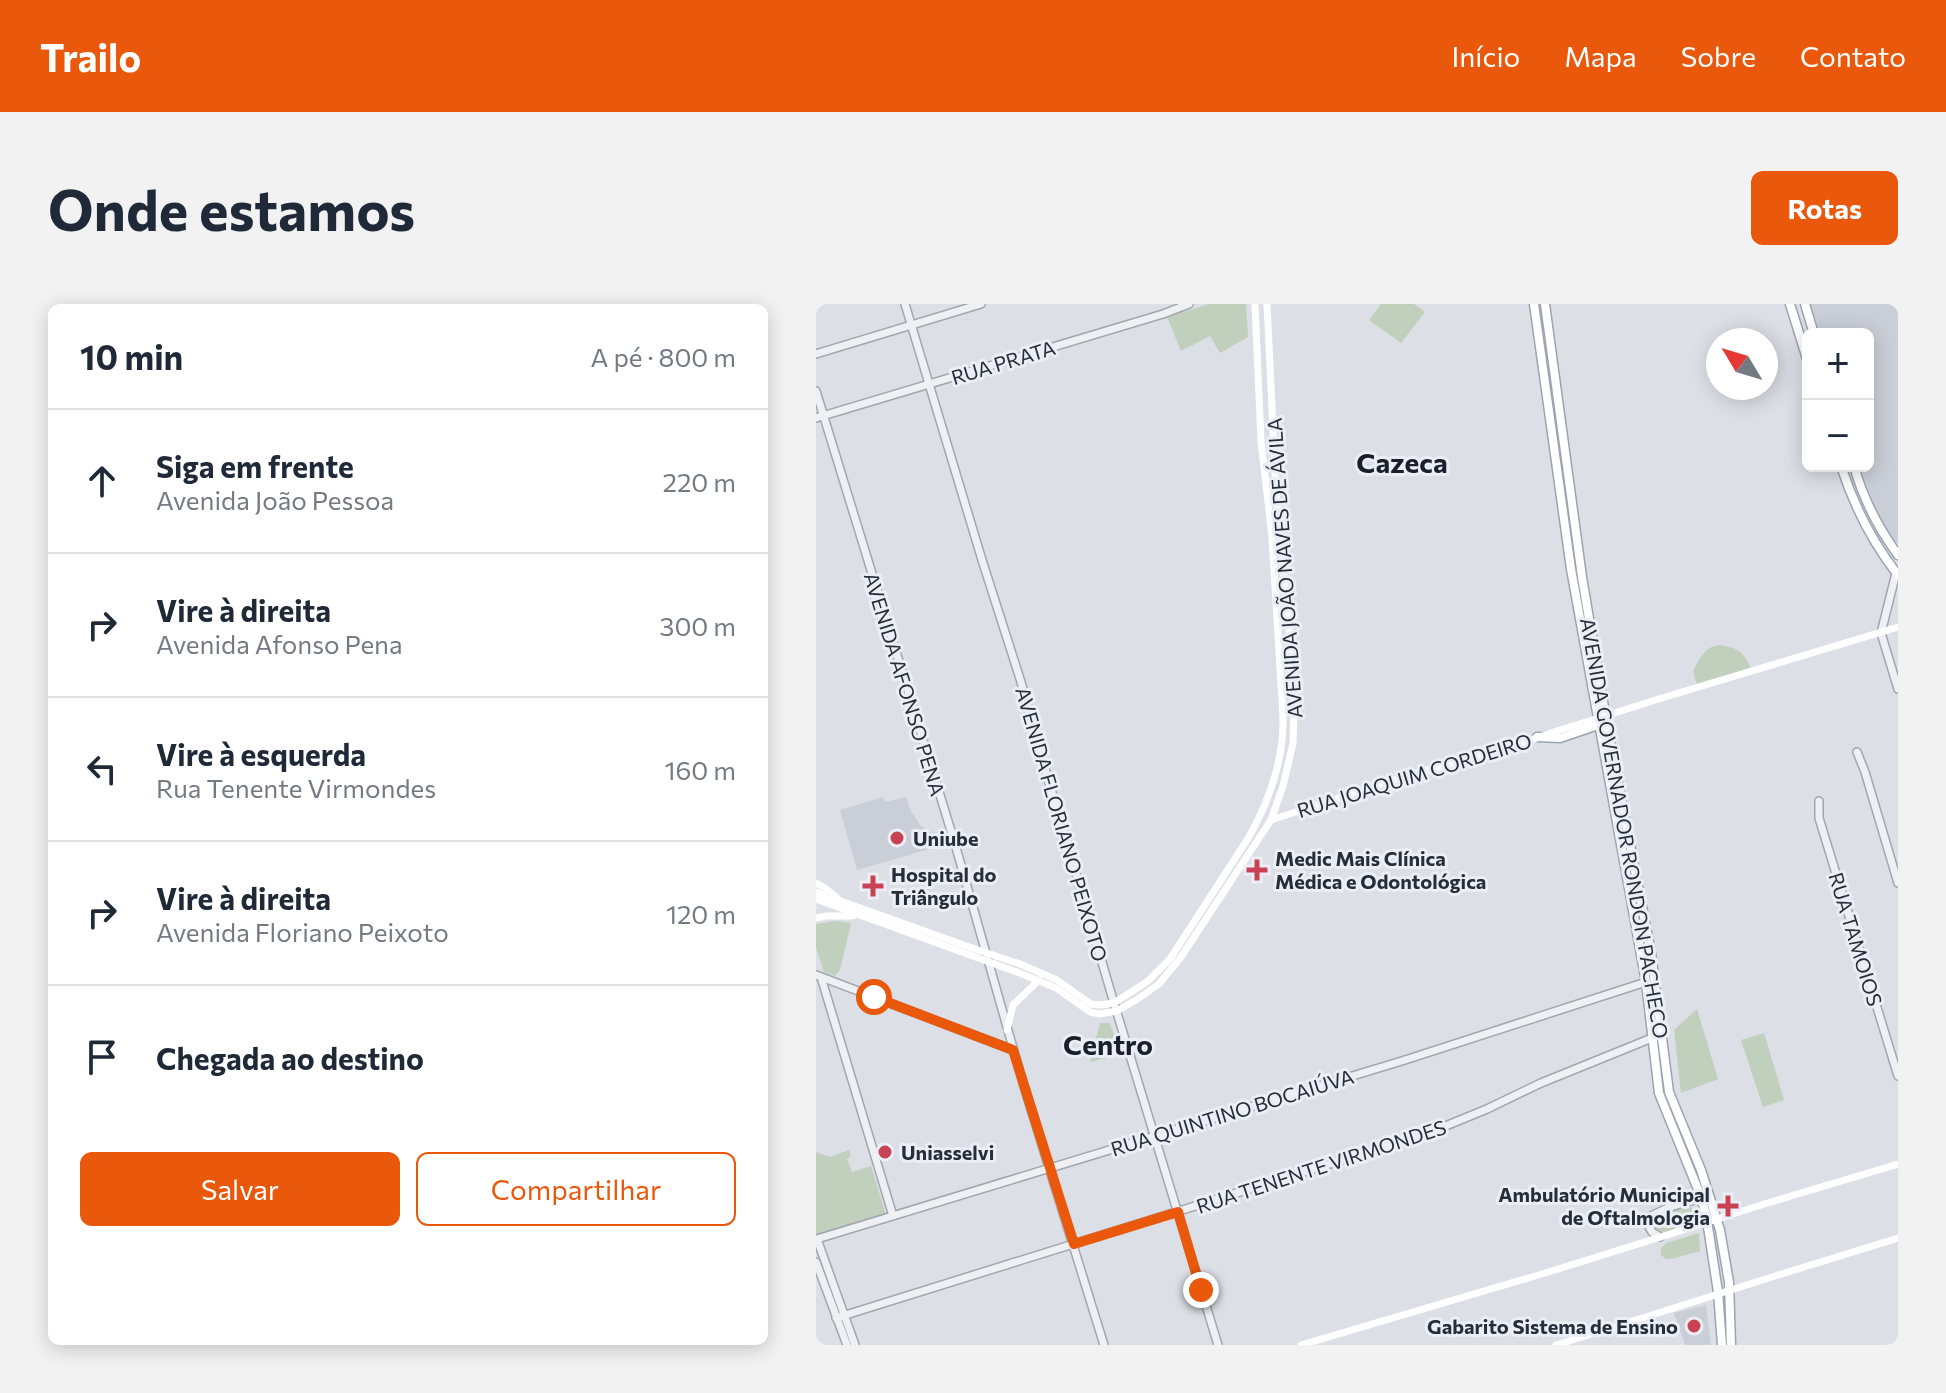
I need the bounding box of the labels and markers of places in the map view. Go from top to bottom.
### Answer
place label: Uniube [913,826,979,850]
marker: Uniube [888,829,906,847]
place label: Medic Mais Clínica Médica e Odontológica [1275,846,1486,893]
marker: Medic Mais Clínica Médica e Odontológica [1246,859,1268,881]
place label: Hospital do Triângulo [891,862,996,909]
marker: Hospital do Triângulo [862,875,884,897]
place label: Uniasselvi [901,1140,994,1164]
marker: Uniasselvi [876,1143,894,1161]
place label: Ambulatório Municipal de Oftalmologia [1498,1182,1710,1229]
marker: Ambulatório Municipal de Oftalmologia [1717,1195,1739,1217]
place label: Gabarito Sistema de Ensino [1427,1314,1678,1338]
marker: Gabarito Sistema de Ensino [1685,1317,1703,1335]

